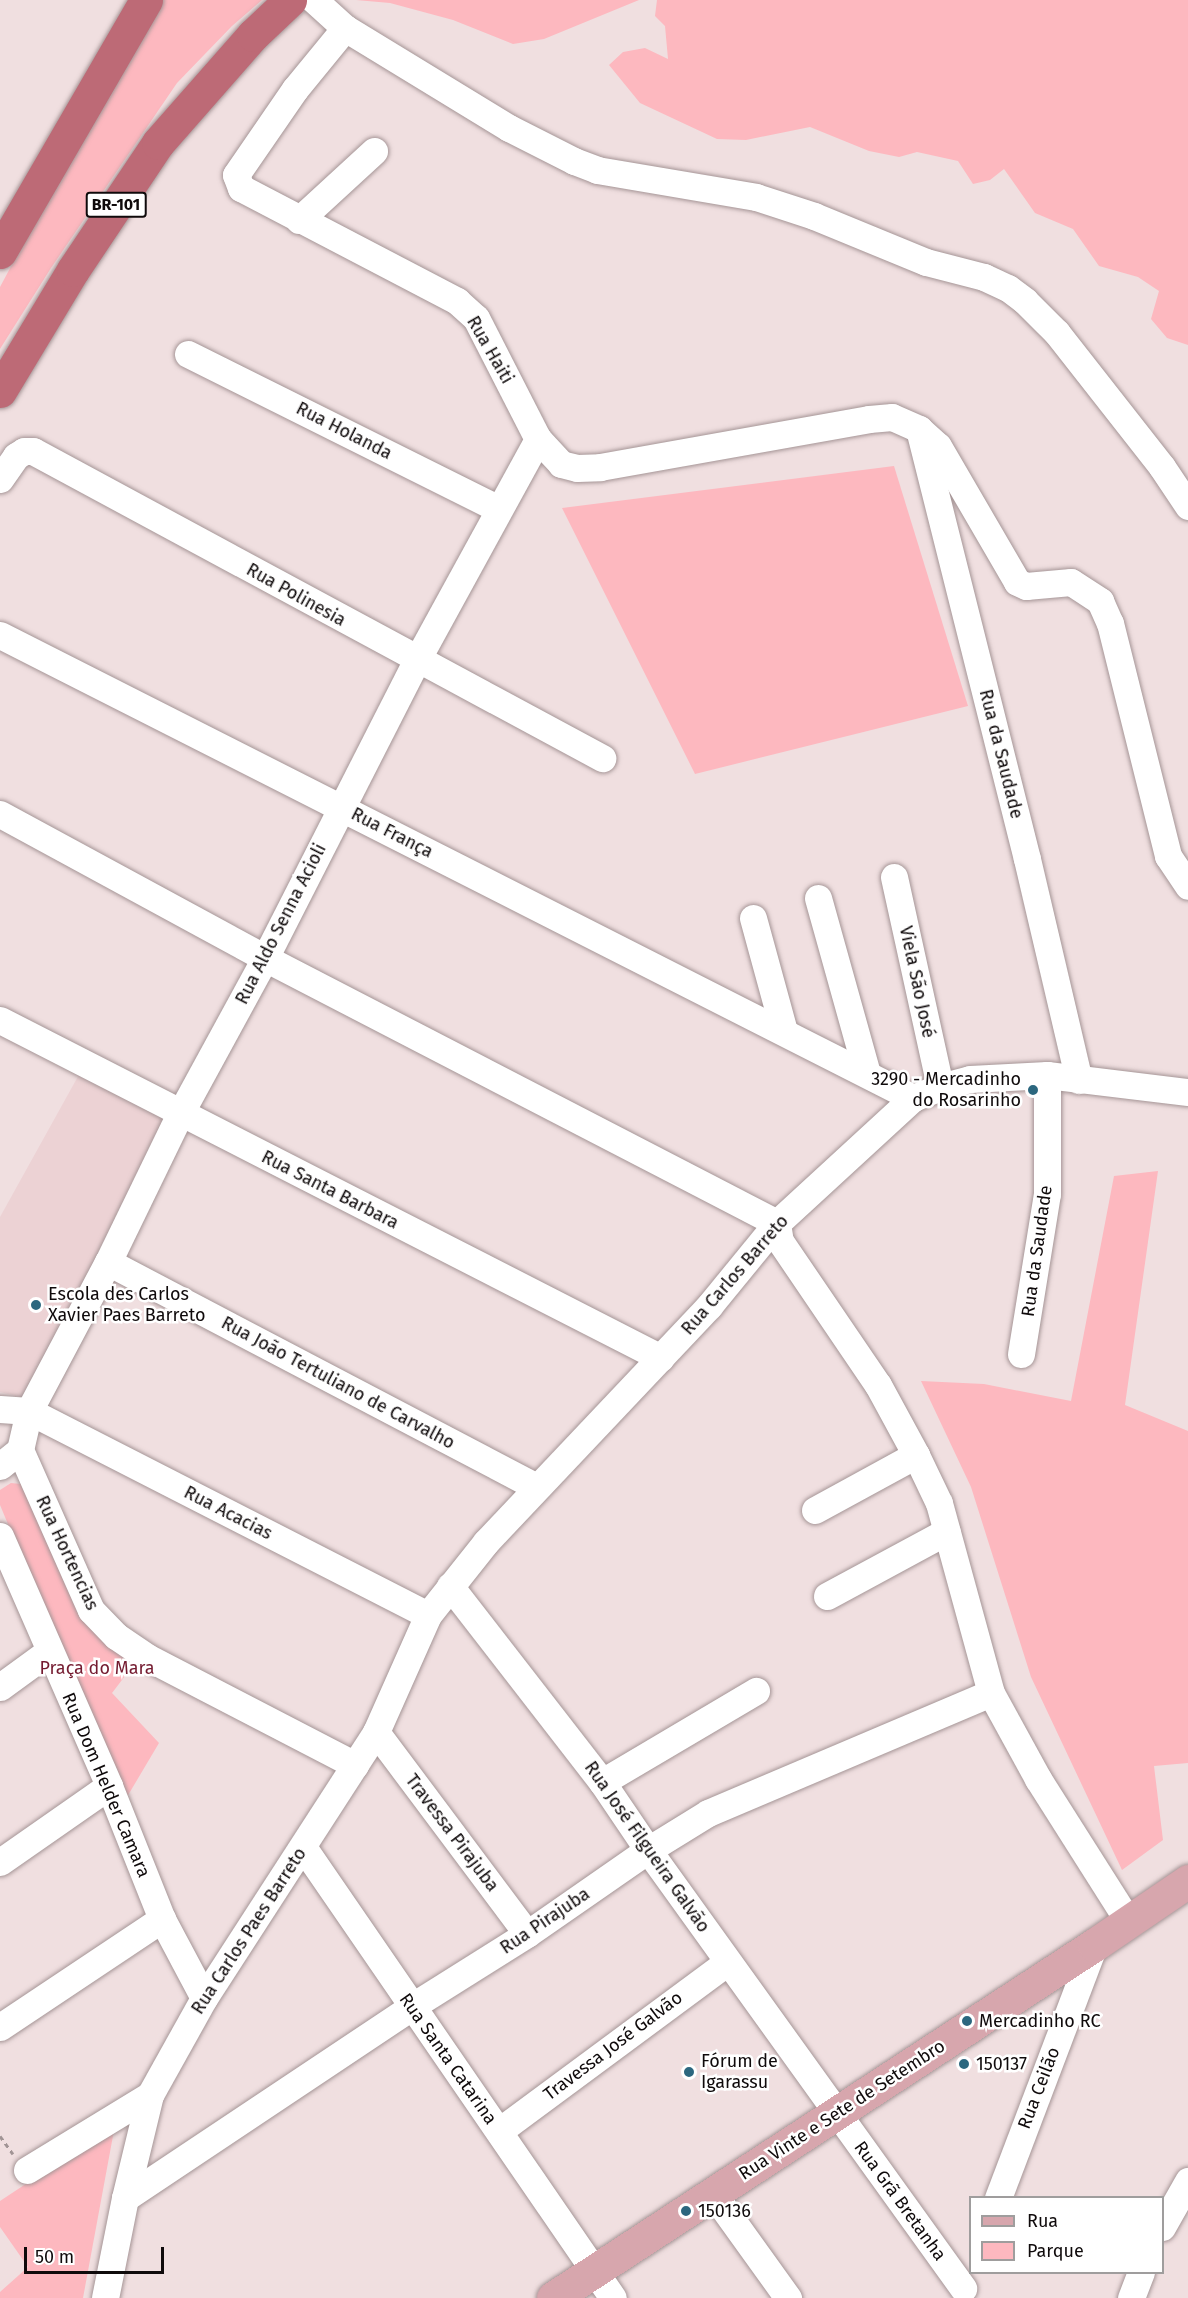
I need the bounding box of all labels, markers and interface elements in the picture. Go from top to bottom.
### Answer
road number: BR-101 [84,192,148,218]
street label: Rua Haiti [462,312,518,388]
street label: Rua Holanda [292,398,396,464]
street label: Rua Polinesia [243,559,349,631]
street label: Rua da Saudade [974,687,1028,821]
street label: Rua França [347,803,437,863]
street label: Rua Aldo Senna Acioli [231,840,331,1008]
street label: Viela São José [895,924,939,1040]
place label: 3290 - Mercadinho do Rosarinho [871,1069,1021,1112]
marker: 3290 - Mercadinho do Rosarinho [1026,1083,1040,1097]
street label: Rua Santa Barbara [258,1146,402,1234]
street label: Rua da Saudade [1017,1184,1057,1318]
street label: Rua Carlos Barreto [677,1211,793,1339]
place label: Escola des Carlos Xavier Paes Barreto [48,1284,205,1326]
marker: Escola des Carlos Xavier Paes Barreto [29,1298,43,1312]
street label: Rua João Tertuliano de Carvalho [218,1312,458,1454]
street label: Rua Acacias [180,1482,276,1544]
street label: Rua Hortencias [31,1492,103,1614]
park label: Praça do Mara [39,1657,155,1679]
street label: Rua Dom Helder Camara [57,1689,155,1881]
street label: Rua José Filgueira Galvão [580,1757,714,1937]
street label: Travessa Pirajuba [401,1770,503,1896]
street label: Rua Carlos Paes Barreto [187,1844,311,2018]
street label: Rua Pirajuba [496,1883,594,1959]
street label: Travessa José Galvão [539,1987,687,2105]
street label: Rua Santa Catarina [395,1989,501,2129]
place label: Mercadinho RC [979,2010,1100,2032]
marker: Mercadinho RC [960,2014,974,2028]
street label: Rua Vinte e Sete de Setembro [735,2035,949,2185]
street label: Rua Ceilão [1014,2044,1064,2132]
place label: Fórum de Igarassu [701,2051,778,2094]
place label: 150137 [976,2053,1027,2075]
marker: 150137 [957,2057,971,2071]
marker: Fórum de Igarassu [682,2065,696,2079]
street label: Rua Grã Bretanha [849,2137,951,2265]
legend [969,2196,1164,2274]
place label: 150136 [698,2200,751,2222]
marker: 150136 [679,2204,693,2218]
text: Rua [1027,2210,1058,2232]
scale bar [27,2235,166,2273]
text: Parque [1027,2240,1084,2262]
text: 50 m [35,2246,74,2268]

